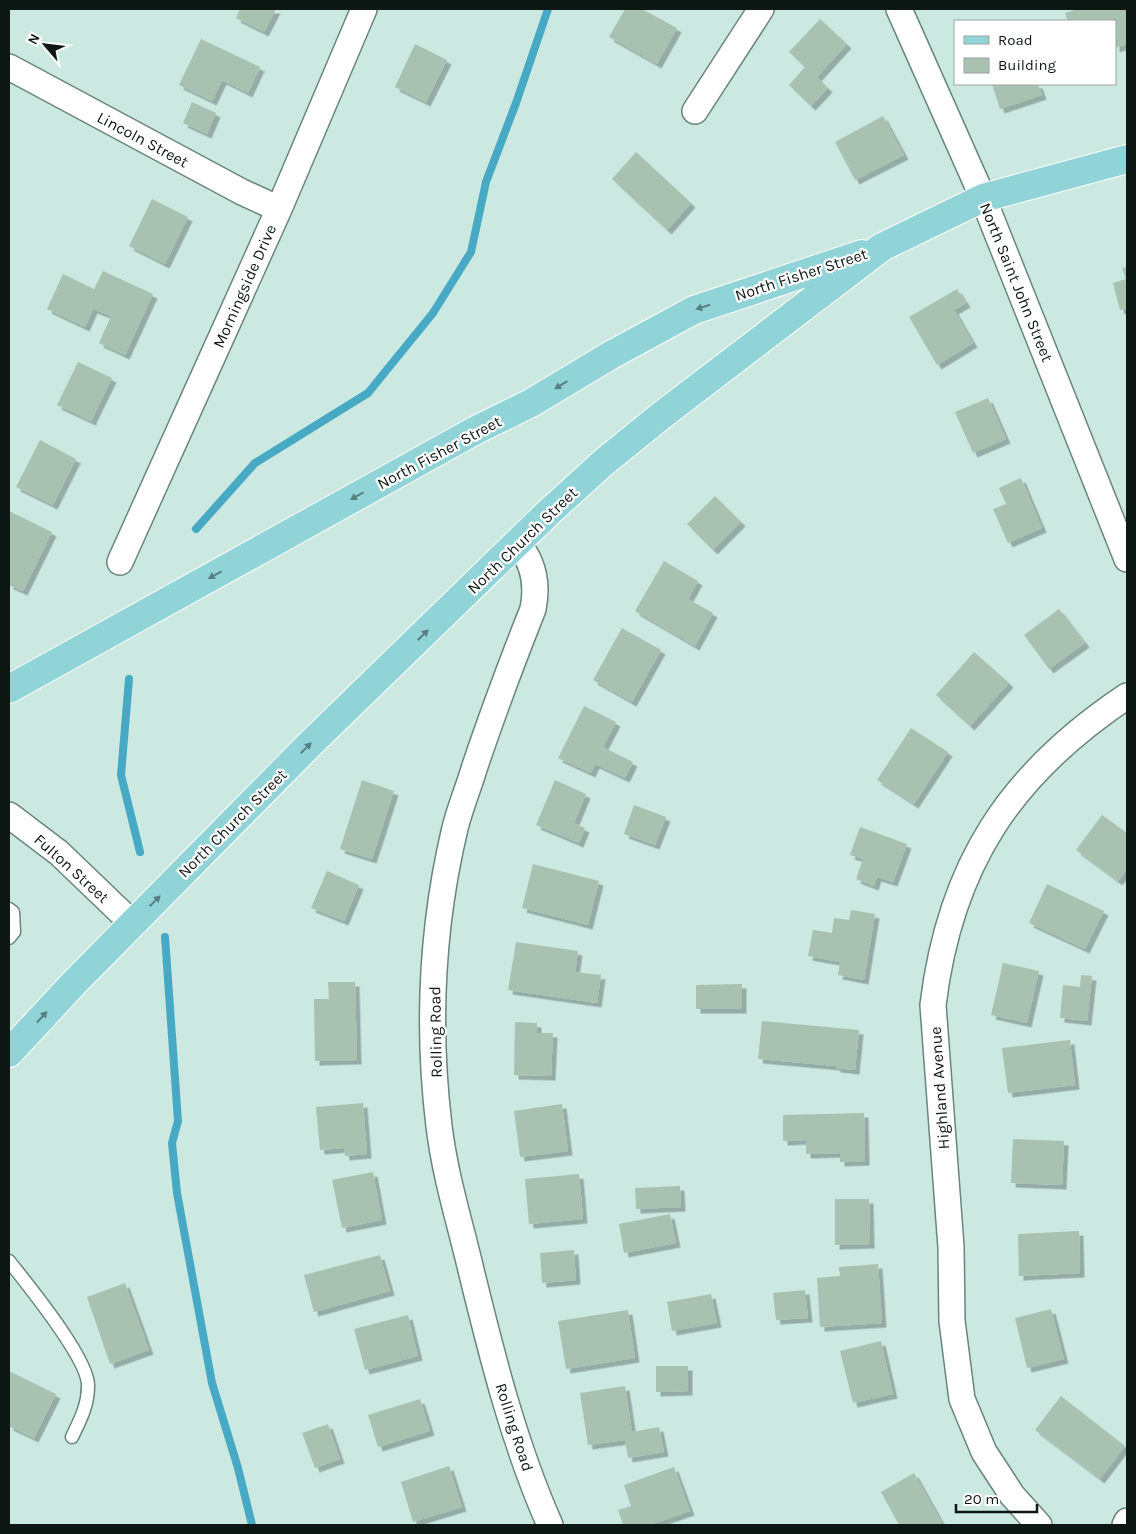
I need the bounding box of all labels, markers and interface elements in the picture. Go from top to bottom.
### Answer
north arrow [20,20,70,70]
legend [954,20,1116,85]
text: N [24,31,44,48]
text: Road [998,31,1033,49]
text: Building [998,56,1056,74]
street label: Lincoln Street [94,107,192,171]
street label: North Saint John Street [976,200,1057,365]
street label: Morningside Drive [209,221,280,351]
street label: North Fisher Street [733,244,870,305]
one-way arrow [695,303,710,311]
one-way arrow [555,381,568,390]
street label: North Fisher Street [374,412,505,493]
street label: North Church Street [463,483,581,598]
one-way arrow [350,492,364,500]
one-way arrow [208,571,222,579]
one-way arrow [416,629,428,641]
one-way arrow [300,742,312,754]
street label: North Church Street [174,765,291,882]
street label: Fulton Street [30,830,113,907]
one-way arrow [149,896,161,908]
street label: Rolling Road [425,986,446,1078]
one-way arrow [36,1012,48,1024]
street label: Highland Avenue [926,1026,953,1150]
street label: Rolling Road [491,1381,538,1474]
scale bar [956,1482,1037,1514]
text: 20 m [964,1490,999,1508]

